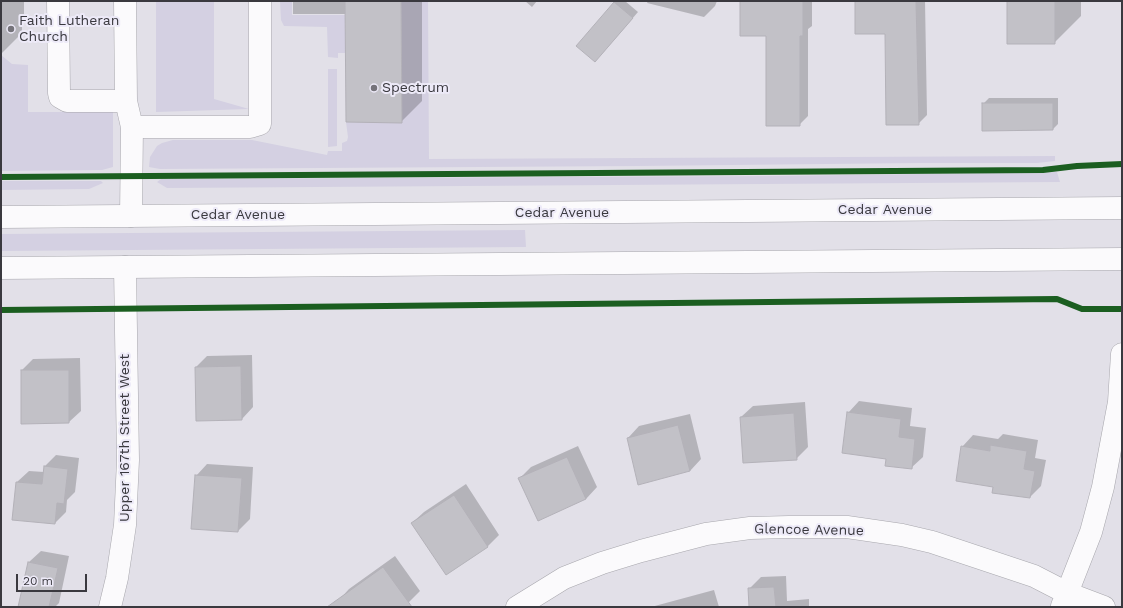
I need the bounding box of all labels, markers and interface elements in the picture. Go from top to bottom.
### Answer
place label: Faith Lutheran Church [19,13,119,46]
marker: Faith Lutheran Church [6,24,16,34]
place label: Spectrum [382,80,449,96]
marker: Spectrum [369,83,379,93]
street label: Cedar Avenue [838,202,932,218]
street label: Cedar Avenue [515,205,609,221]
street label: Cedar Avenue [191,207,285,223]
street label: Upper 167th Street West [117,354,133,522]
street label: Glencoe Avenue [754,521,864,539]
scale bar [18,566,89,592]
text: 20 m [23,574,53,588]

